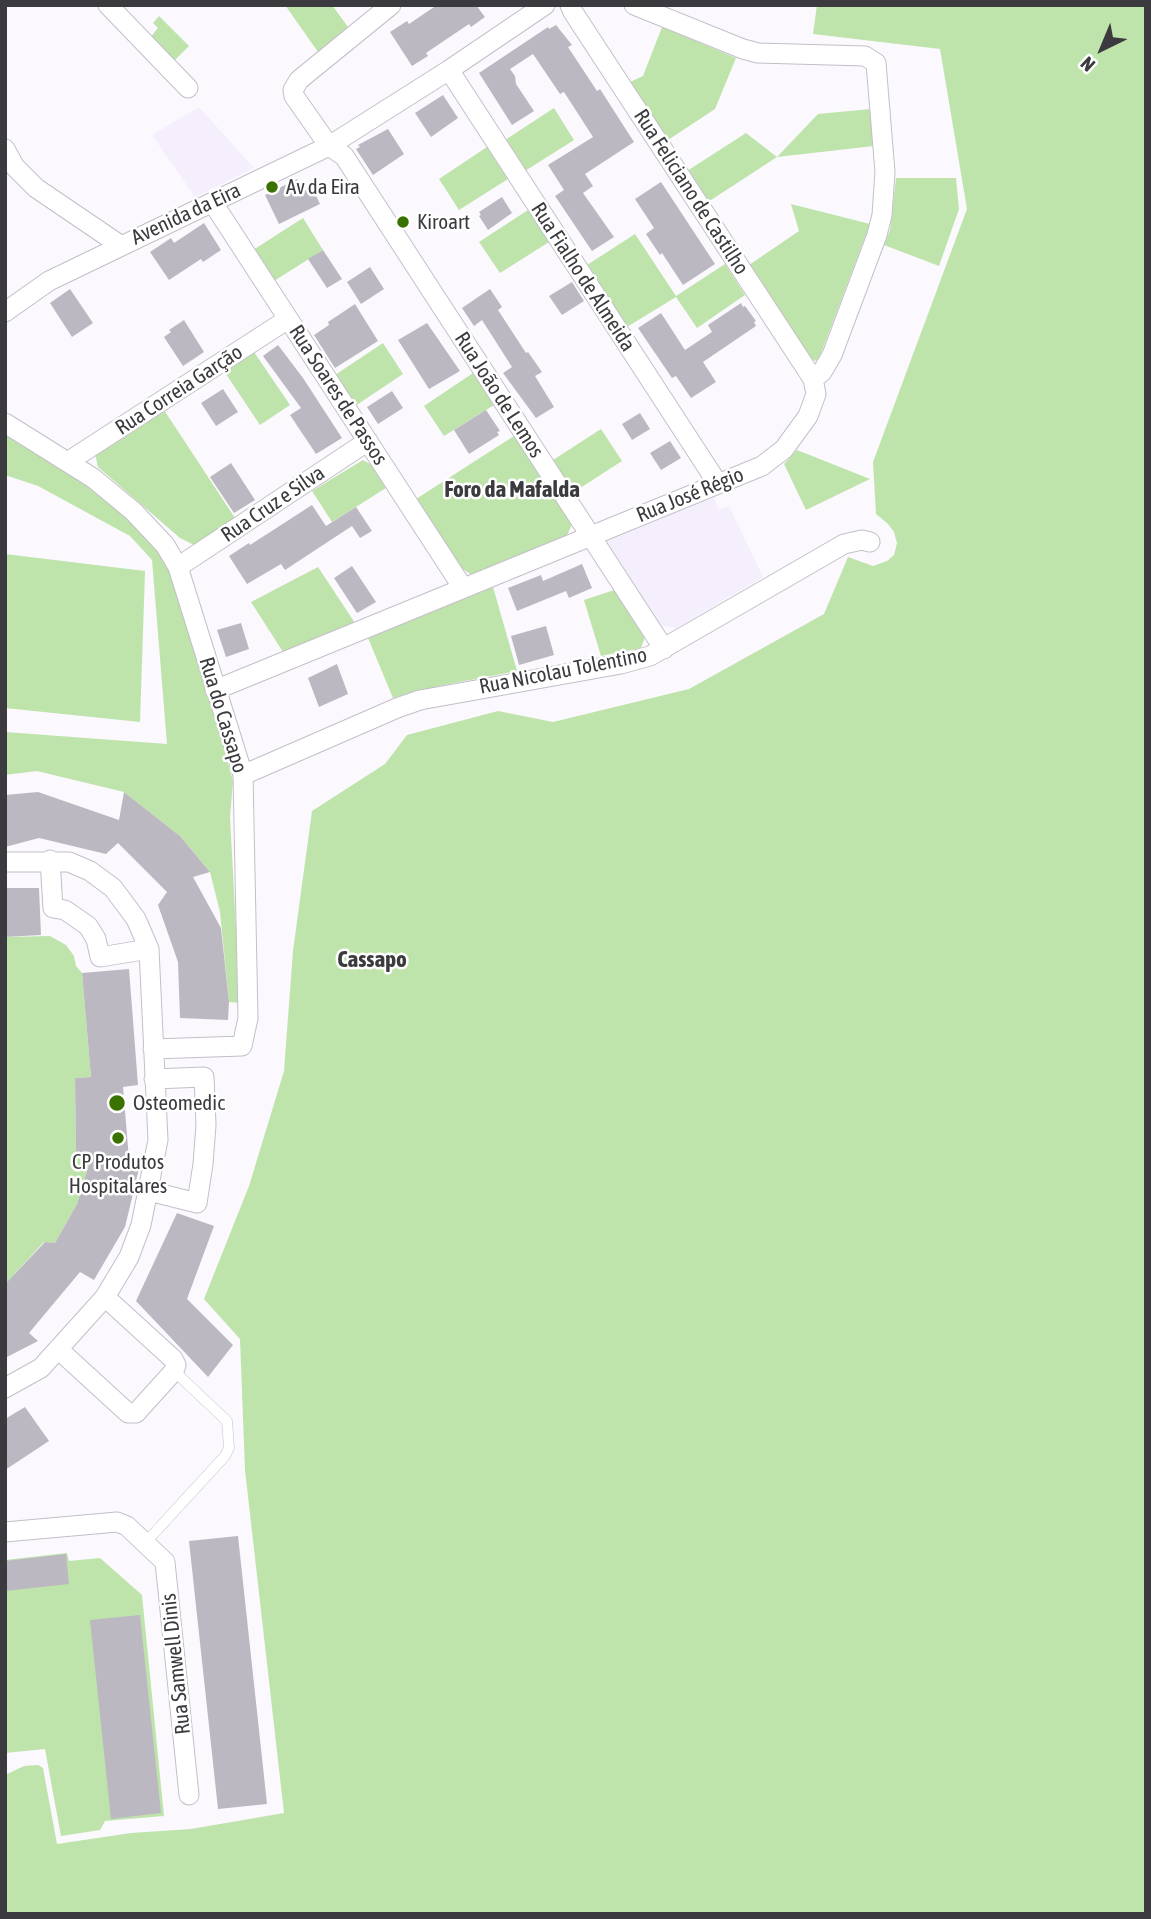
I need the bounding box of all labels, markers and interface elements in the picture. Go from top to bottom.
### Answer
north arrow [1067,14,1137,84]
text: N [1076,52,1099,76]
street label: Rua Feliciano de Castilho [628,105,754,279]
place label: Av da Eira [286,174,360,200]
street label: Avenida da Eira [127,178,245,250]
marker: Av da Eira [264,179,280,195]
street label: Rua Fialho de Almeida [526,198,640,356]
place label: Kiroart [417,209,470,235]
marker: Kiroart [395,214,411,230]
street label: Rua Soares de Passos [283,320,393,470]
street label: Rua João de Lemos [449,327,549,463]
street label: Rua Correia Garção [111,340,247,440]
street label: Rua Cruz e Silva [217,460,329,548]
street label: Rua José Régio [633,462,747,528]
district label: Foro da Mafalda [444,476,580,504]
street label: Rua Nicolau Tolentino [477,642,649,700]
street label: Rua do Cassapo [193,654,253,776]
district label: Cassapo [337,946,407,974]
place label: Osteomedic [133,1090,225,1116]
marker: Osteomedic [107,1093,127,1113]
marker: CP Produtos Hospitalares [110,1130,126,1146]
place label: CP Produtos Hospitalares [69,1149,167,1199]
street label: Rua Samwell Dinis [156,1592,196,1736]

